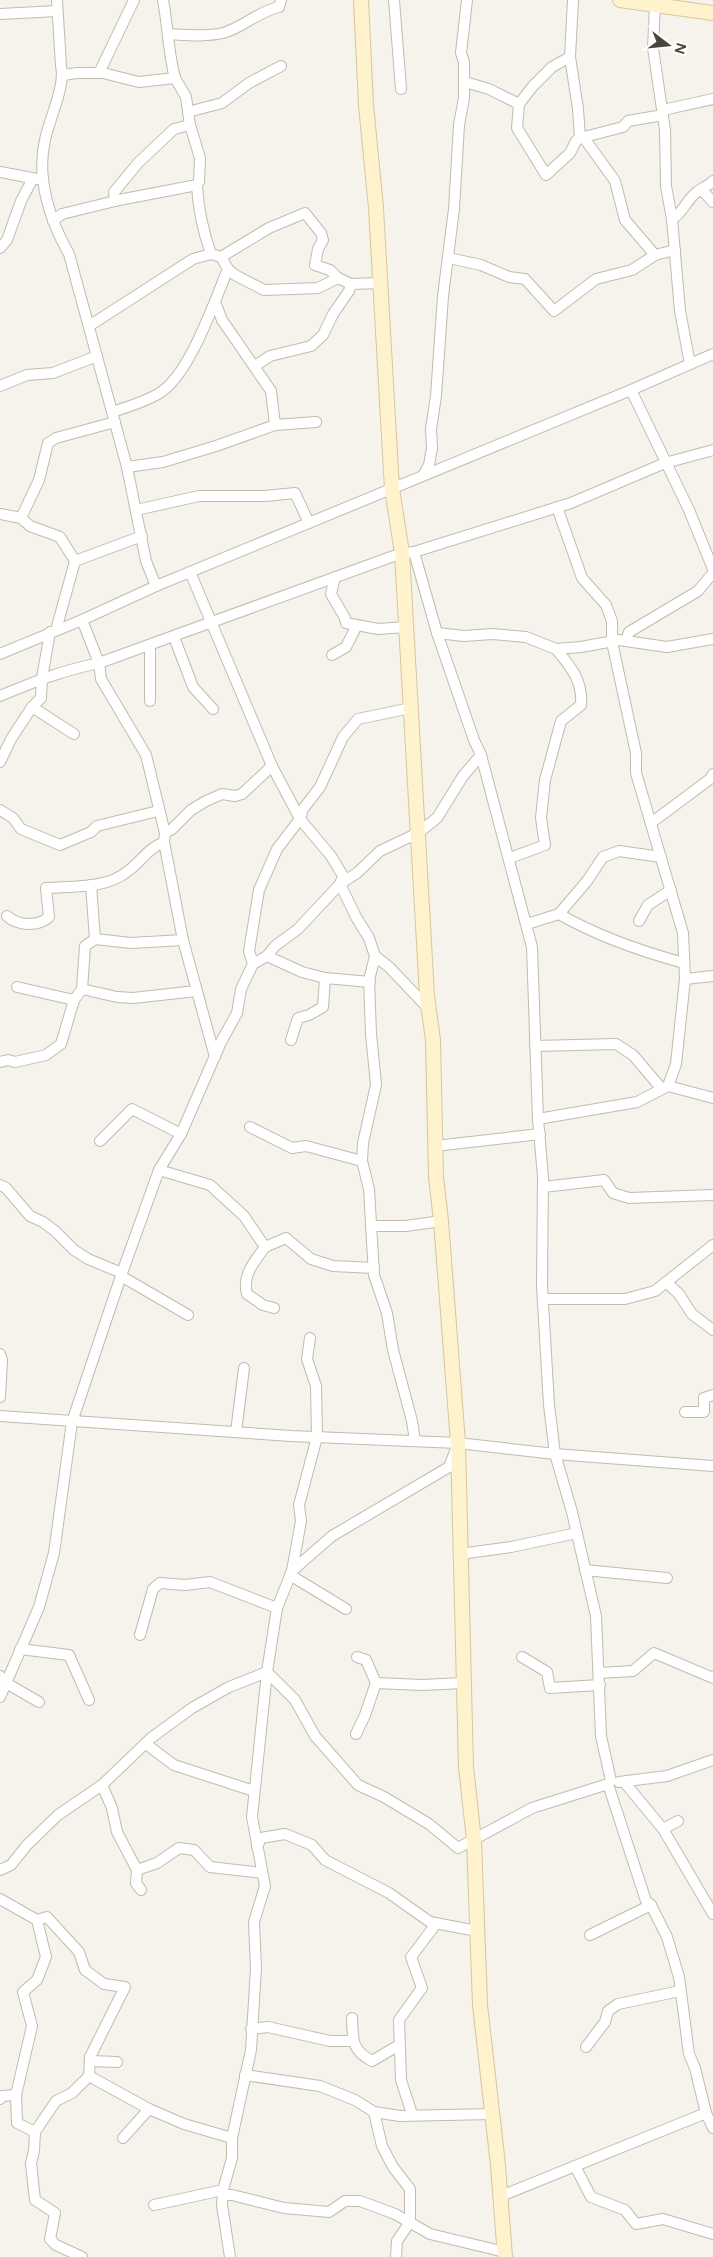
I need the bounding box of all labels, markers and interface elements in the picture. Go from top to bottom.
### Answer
north arrow [643,20,693,70]
text: N [670,41,690,56]

